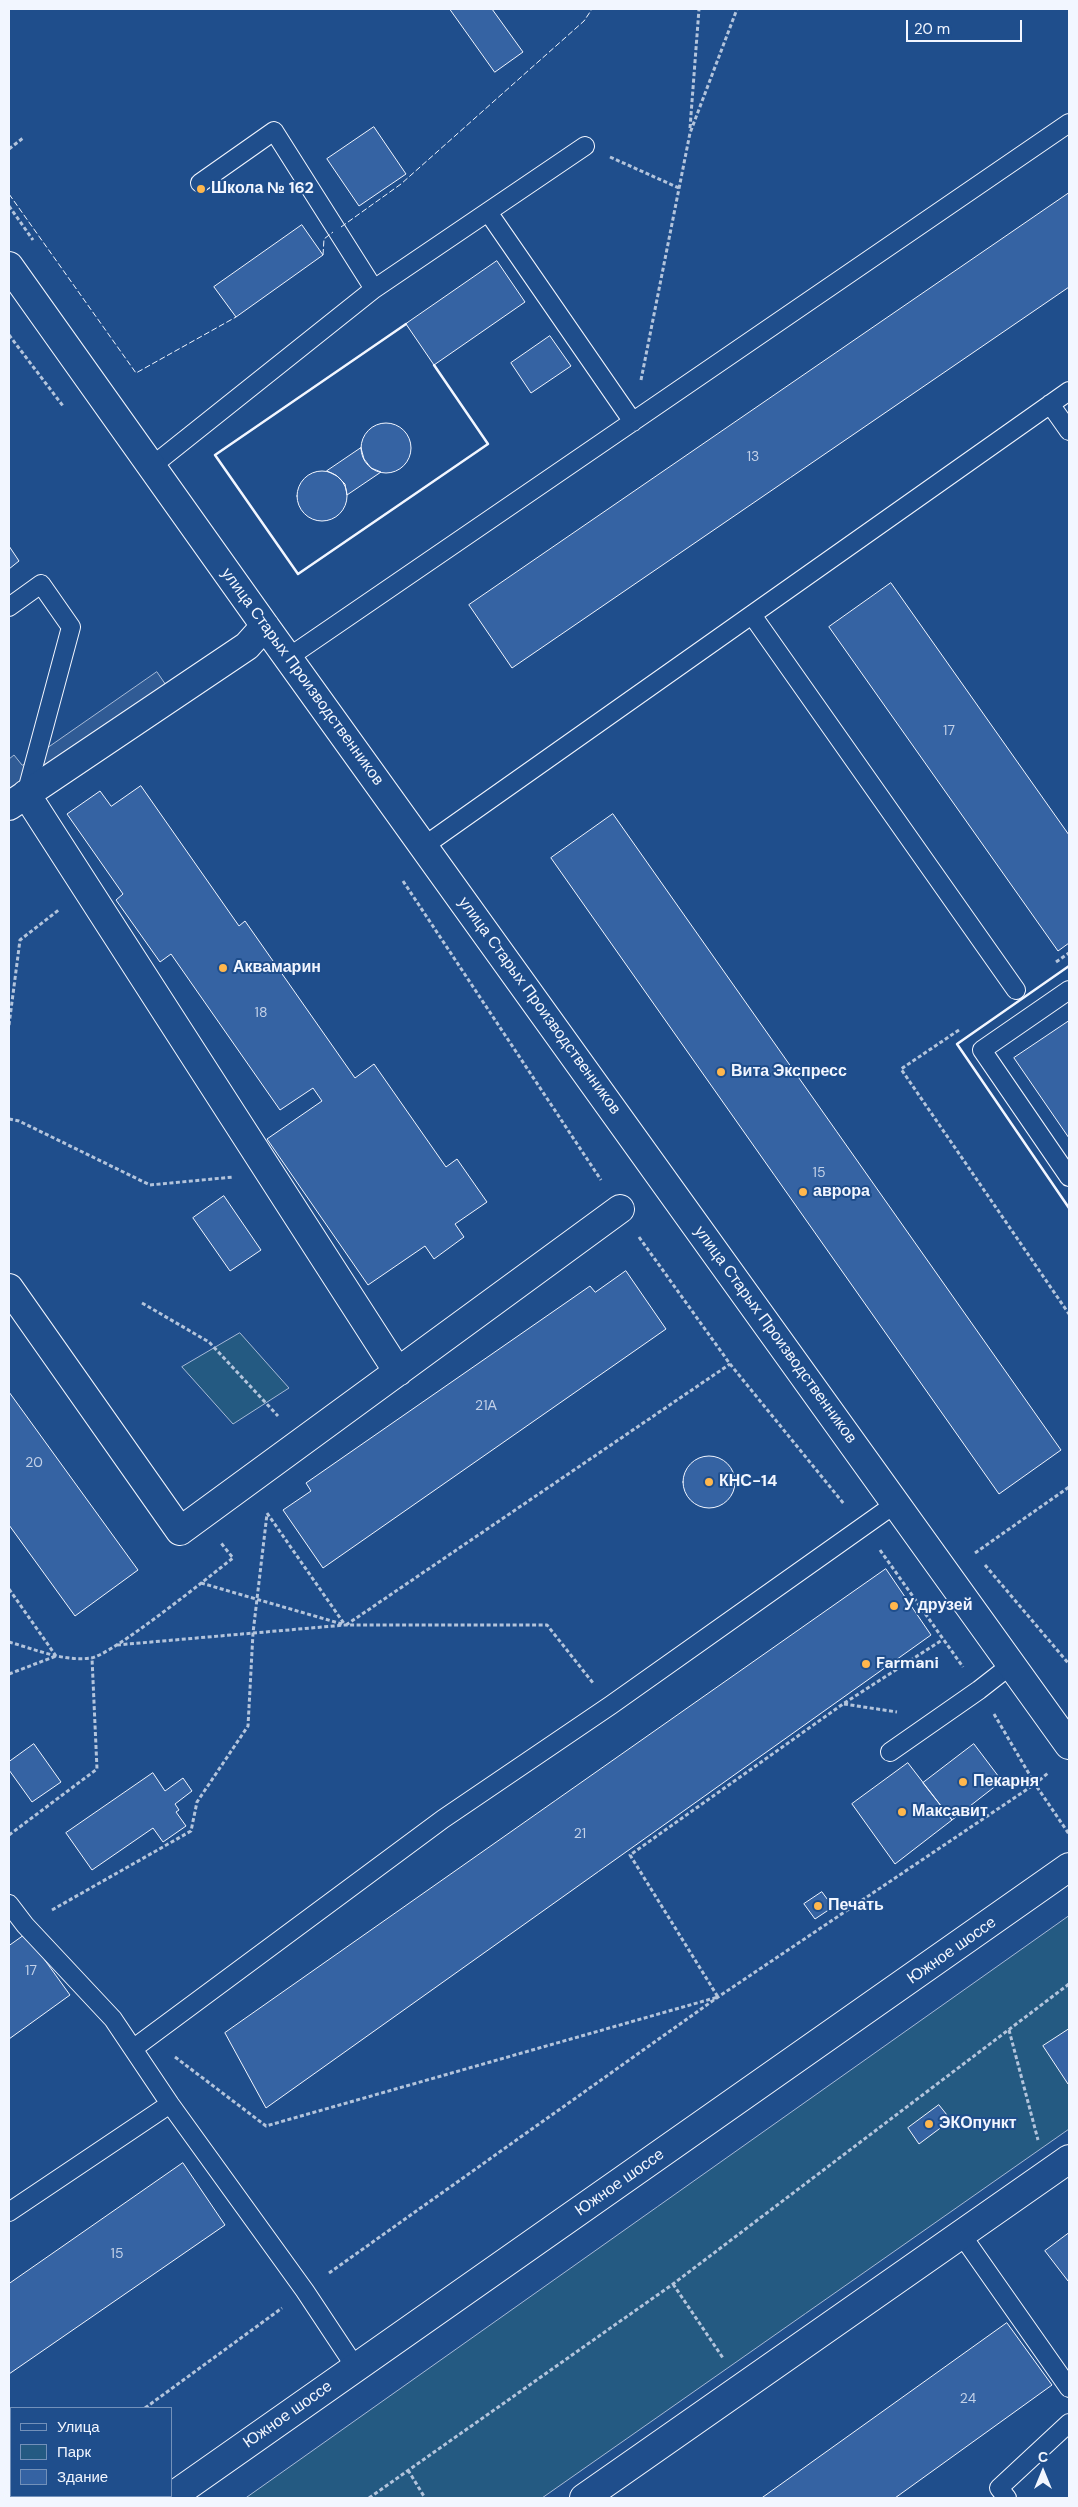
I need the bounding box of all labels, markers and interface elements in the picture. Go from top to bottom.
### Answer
scale bar [908,10,1024,42]
text: 20 m [914,19,950,39]
place label: Школа № 162 [211,179,314,199]
marker: Школа № 162 [195,183,207,195]
house number: 13 [747,449,759,465]
street label: улица Старых Производственников [217,565,387,789]
house number: 17 [943,723,955,739]
street label: улица Старых Производственников [454,894,624,1118]
place label: Аквамарин [233,958,321,978]
marker: Аквамарин [217,962,229,974]
house number: 18 [255,1005,267,1021]
place label: Вита Экспресс [731,1062,847,1082]
marker: Вита Экспресс [715,1066,727,1078]
house number: 15 [813,1165,825,1181]
place label: аврора [813,1182,870,1202]
marker: аврора [797,1186,809,1198]
street label: улица Старых Производственников [690,1223,860,1447]
house number: 21А [475,1398,497,1414]
house number: 20 [25,1455,43,1471]
place label: КНС-14 [719,1472,777,1492]
marker: КНС-14 [703,1476,715,1488]
place label: У друзей [904,1596,973,1616]
marker: У друзей [888,1600,900,1612]
place label: Farmani [876,1654,939,1674]
marker: Farmani [860,1658,872,1670]
place label: Пекарня [973,1772,1039,1792]
marker: Пекарня [957,1776,969,1788]
place label: Максавит [912,1802,988,1822]
marker: Максавит [896,1806,908,1818]
house number: 21 [574,1826,586,1842]
place label: Печать [828,1896,884,1916]
marker: Печать [812,1900,824,1912]
street label: Южное шоссе [904,1913,1000,1989]
house number: 17 [25,1963,37,1979]
place label: ЭКОпункт [939,2114,1017,2134]
marker: ЭКОпункт [923,2118,935,2130]
street label: Южное шоссе [572,2145,668,2221]
house number: 15 [111,2246,123,2262]
street label: Южное шоссе [240,2377,336,2453]
house number: 24 [960,2391,976,2407]
legend [10,2407,172,2497]
text: Улица [57,2417,100,2437]
text: Парк [57,2442,91,2462]
north arrow [1018,2447,1068,2497]
text: С [1038,2448,1048,2466]
text: Здание [57,2467,108,2487]

